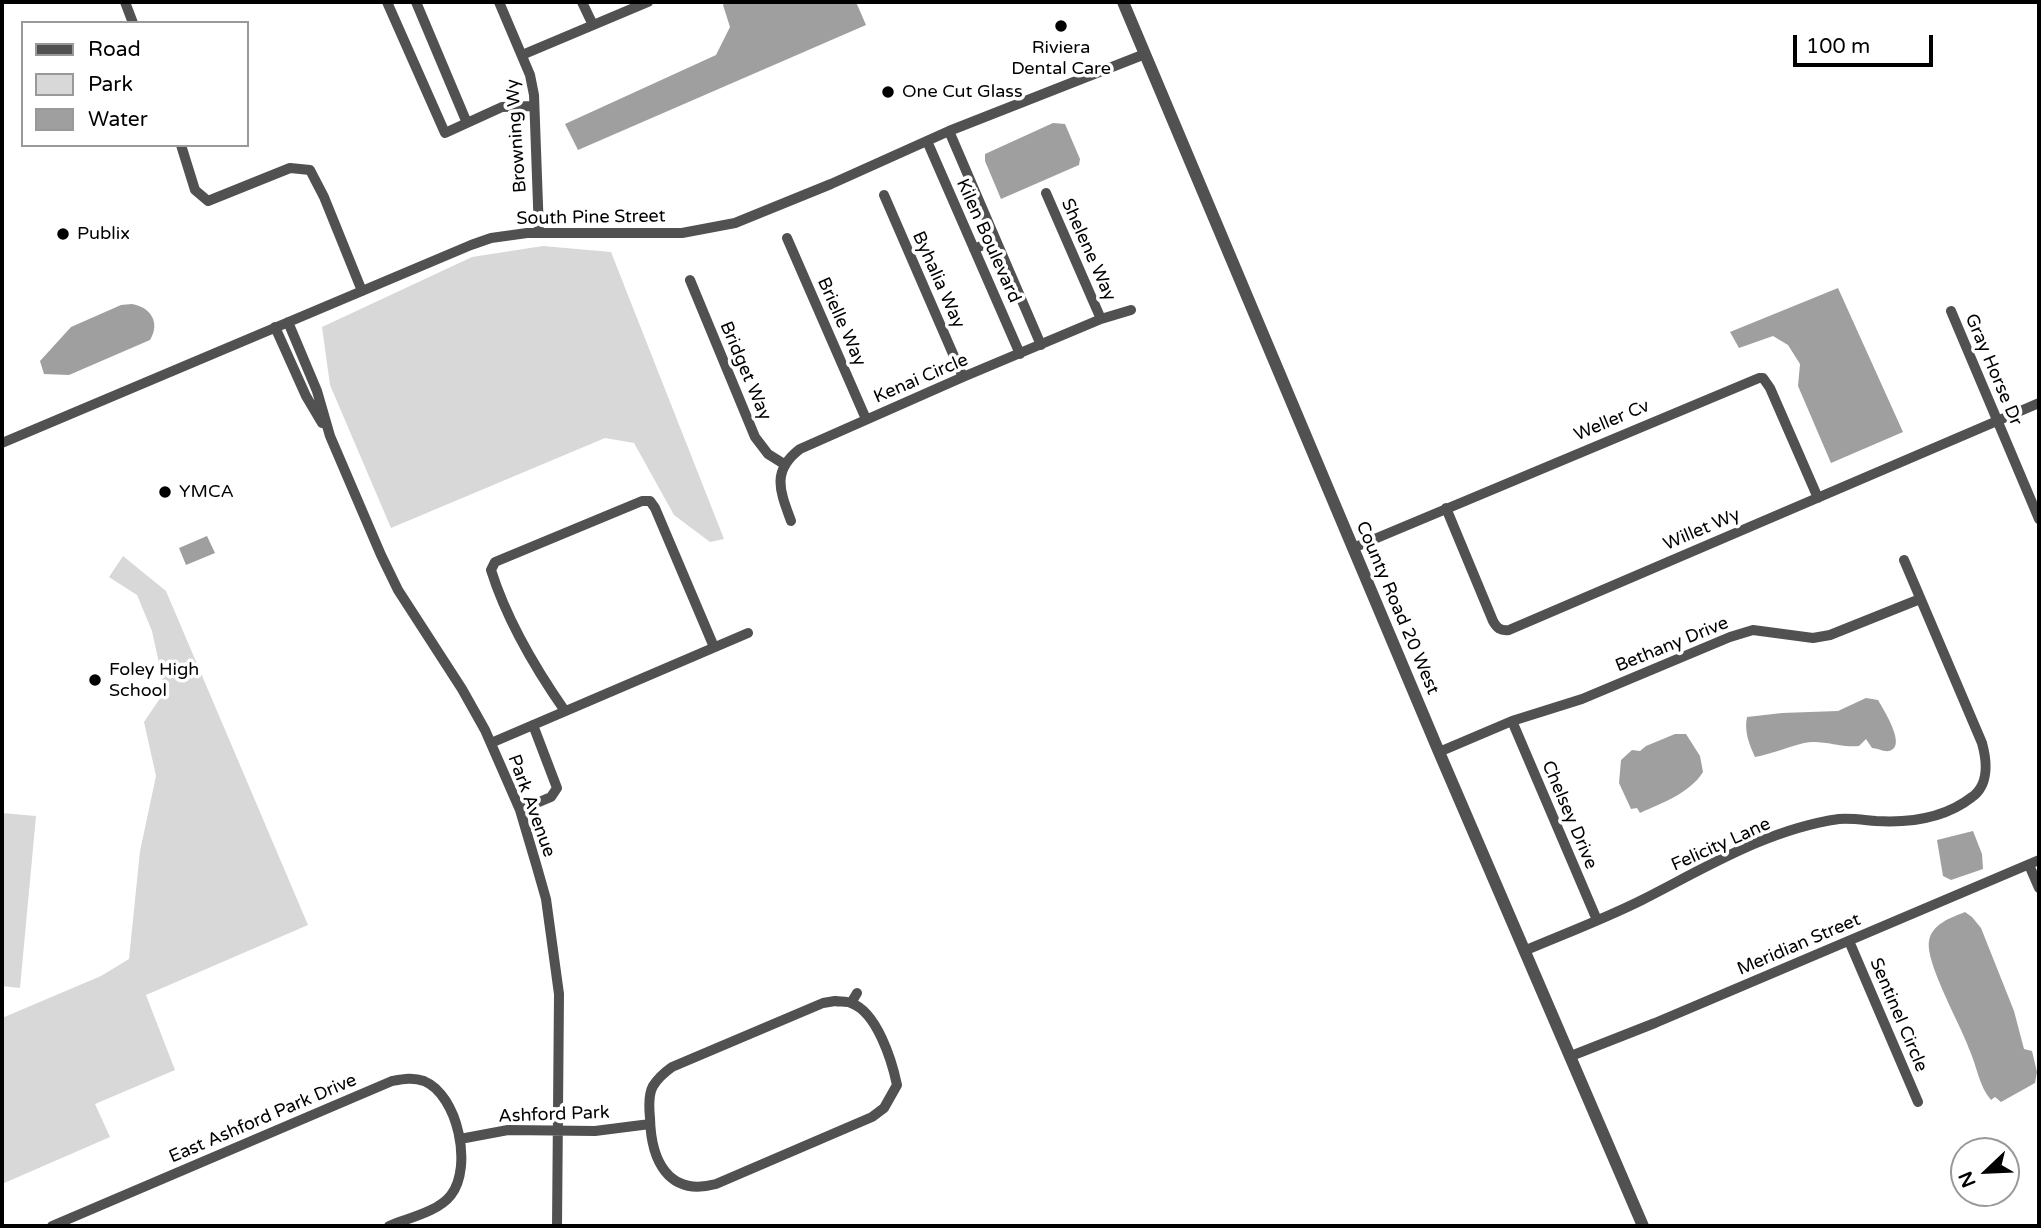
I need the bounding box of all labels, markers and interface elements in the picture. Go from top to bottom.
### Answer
marker: Riviera Dental Care [1053,18,1069,34]
legend [21,21,248,147]
scale bar [1796,21,1936,65]
text: 100 m [1806,34,1870,59]
text: Road [88,37,141,62]
place label: Riviera Dental Care [1011,37,1111,80]
text: Park [88,72,133,97]
street label: Browning Wy [502,78,532,194]
place label: One Cut Glass [902,81,1023,103]
marker: One Cut Glass [880,84,896,100]
text: Water [88,107,148,132]
street label: Kilen Boulevard [951,176,1025,306]
street label: Shelene Way [1056,196,1120,304]
street label: South Pine Street [516,206,666,230]
place label: Publix [77,223,130,245]
marker: Publix [55,226,71,242]
street label: Byhalia Way [907,228,969,332]
street label: Brielle Way [812,274,870,370]
street label: Gray Horse Dr [1960,311,2026,429]
street label: Bridget Way [714,318,776,424]
street label: Kenai Circle [871,349,971,409]
street label: Weller Cv [1571,396,1653,446]
place label: YMCA [179,481,234,503]
marker: YMCA [157,484,173,500]
street label: Willet Wy [1661,504,1743,556]
street label: County Road 20 West [1351,518,1443,698]
street label: Bethany Drive [1612,613,1732,677]
place label: Foley High School [109,659,199,702]
marker: Foley High School [87,672,103,688]
street label: Park Avenue [502,752,560,860]
street label: Chelsey Drive [1536,758,1602,872]
street label: Felicity Lane [1668,814,1774,876]
street label: Meridian Street [1734,909,1864,981]
street label: Sentinel Circle [1864,955,1932,1075]
street label: East Ashford Park Drive [166,1070,360,1168]
street label: Ashford Park [498,1102,610,1128]
north arrow [1950,1137,2020,1207]
text: N [1954,1168,1981,1191]

